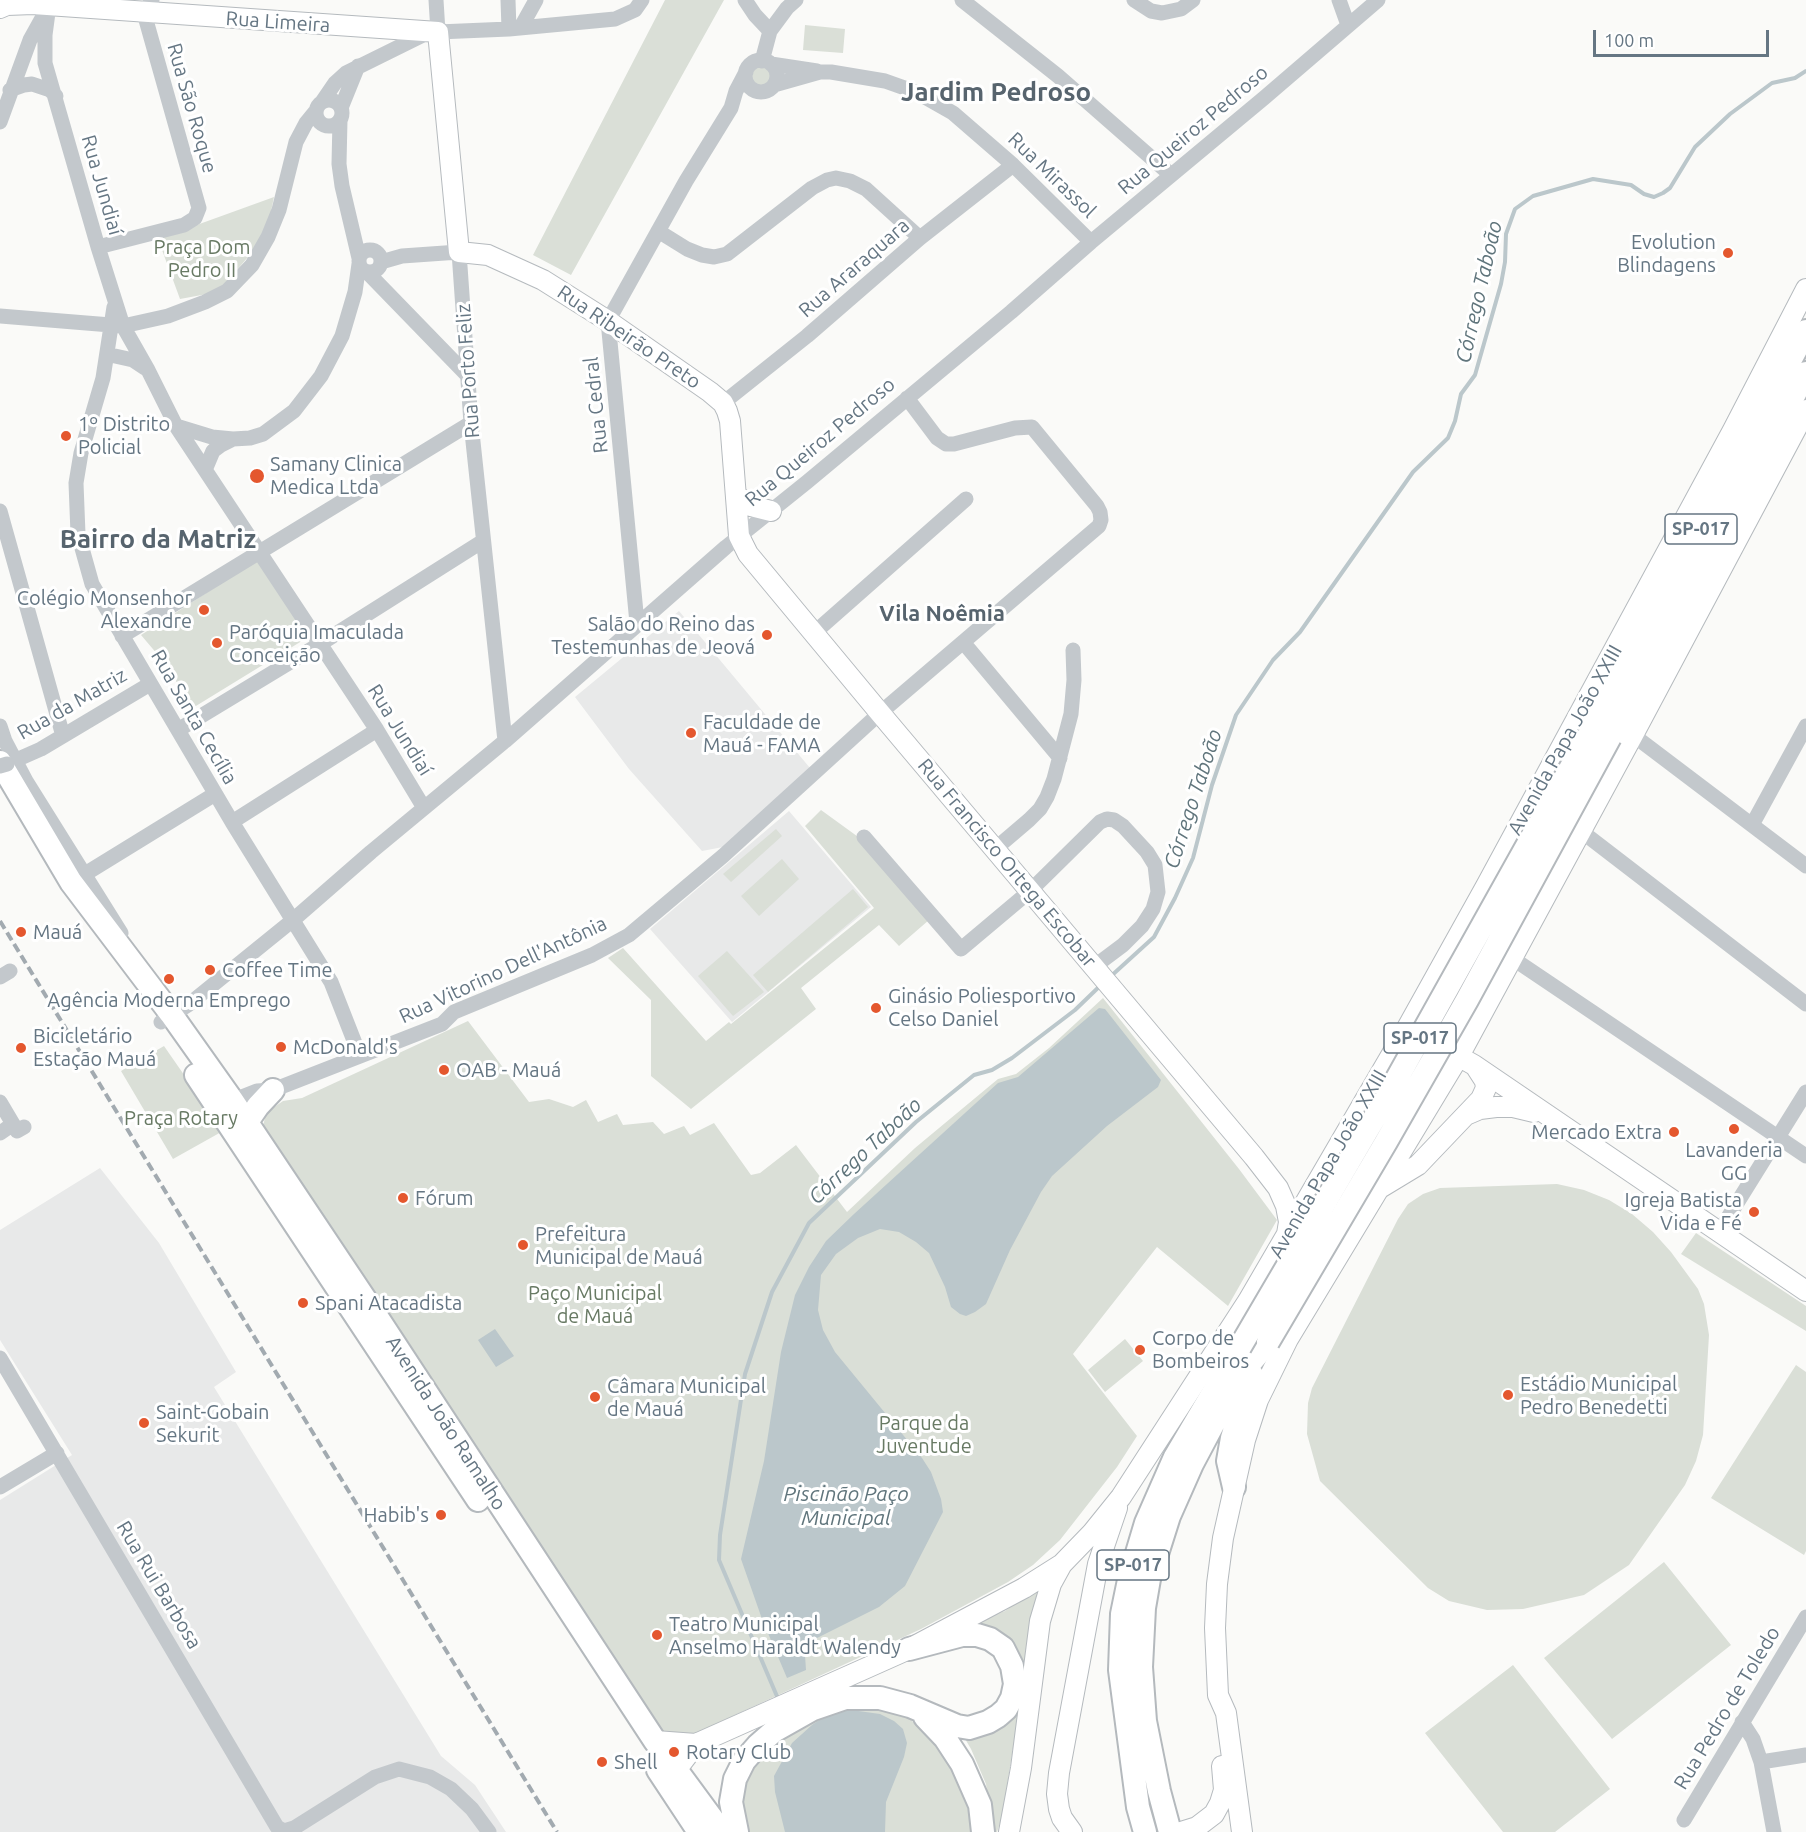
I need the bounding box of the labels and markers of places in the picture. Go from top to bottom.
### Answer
place label: Evolution Blindagens [1617,230,1716,277]
marker: Evolution Blindagens [1721,246,1735,260]
place label: 1º Distrito Policial [78,412,170,459]
marker: 1º Distrito Policial [59,429,73,443]
place label: Samany Clinica Medica Ltda [270,452,402,499]
marker: Samany Clinica Medica Ltda [248,467,266,485]
place label: Colégio Monsenhor Alexandre [17,586,192,633]
marker: Colégio Monsenhor Alexandre [197,603,211,617]
place label: Salão do Reino das Testemunhas de Jeová [551,612,755,659]
place label: Paróquia Imaculada Conceição [229,620,404,667]
marker: Salão do Reino das Testemunhas de Jeová [760,628,774,642]
marker: Paróquia Imaculada Conceição [210,636,224,650]
place label: Faculdade de Mauá - FAMA [703,710,821,757]
marker: Faculdade de Mauá - FAMA [684,726,698,740]
place label: Mauá [33,920,82,944]
marker: Mauá [14,925,28,939]
place label: Coffee Time [222,958,333,982]
marker: Coffee Time [203,963,217,977]
marker: Agência Moderna Emprego [162,972,176,986]
place label: Ginásio Poliesportivo Celso Daniel [888,984,1076,1031]
place label: Agência Moderna Emprego [47,988,291,1012]
marker: Ginásio Poliesportivo Celso Daniel [869,1001,883,1015]
place label: Bicicletário Estação Mauá [33,1024,156,1071]
place label: McDonald's [293,1035,398,1059]
marker: McDonald's [274,1040,288,1054]
marker: Bicicletário Estação Mauá [14,1041,28,1055]
place label: OAB - Mauá [456,1058,561,1082]
marker: OAB - Mauá [437,1063,451,1077]
place label: Mercado Extra [1531,1120,1662,1144]
marker: Lavanderia GG [1727,1122,1741,1136]
marker: Mercado Extra [1667,1125,1681,1139]
place label: Lavanderia GG [1685,1138,1783,1185]
place label: Fórum [415,1186,473,1210]
place label: Igreja Batista Vida e Fé [1625,1188,1742,1235]
marker: Fórum [396,1191,410,1205]
marker: Igreja Batista Vida e Fé [1747,1205,1761,1219]
place label: Prefeitura Municipal de Mauá [535,1222,703,1269]
marker: Prefeitura Municipal de Mauá [516,1238,530,1252]
place label: Spani Atacadista [315,1291,462,1315]
marker: Spani Atacadista [296,1296,310,1310]
place label: Corpo de Bombeiros [1152,1326,1249,1373]
marker: Corpo de Bombeiros [1133,1343,1147,1357]
place label: Estádio Municipal Pedro Benedetti [1520,1372,1677,1419]
place label: Câmara Municipal de Mauá [607,1374,766,1421]
marker: Estádio Municipal Pedro Benedetti [1501,1388,1515,1402]
marker: Câmara Municipal de Mauá [588,1390,602,1404]
place label: Saint-Gobain Sekurit [156,1400,269,1447]
marker: Saint-Gobain Sekurit [137,1416,151,1430]
place label: Habib's [364,1503,429,1527]
marker: Habib's [434,1508,448,1522]
place label: Teatro Municipal Anselmo Haraldt Walendy [669,1612,901,1659]
marker: Teatro Municipal Anselmo Haraldt Walendy [650,1628,664,1642]
place label: Rotary Club [686,1740,791,1764]
marker: Rotary Club [667,1745,681,1759]
place label: Shell [614,1750,657,1774]
marker: Shell [595,1755,609,1769]

